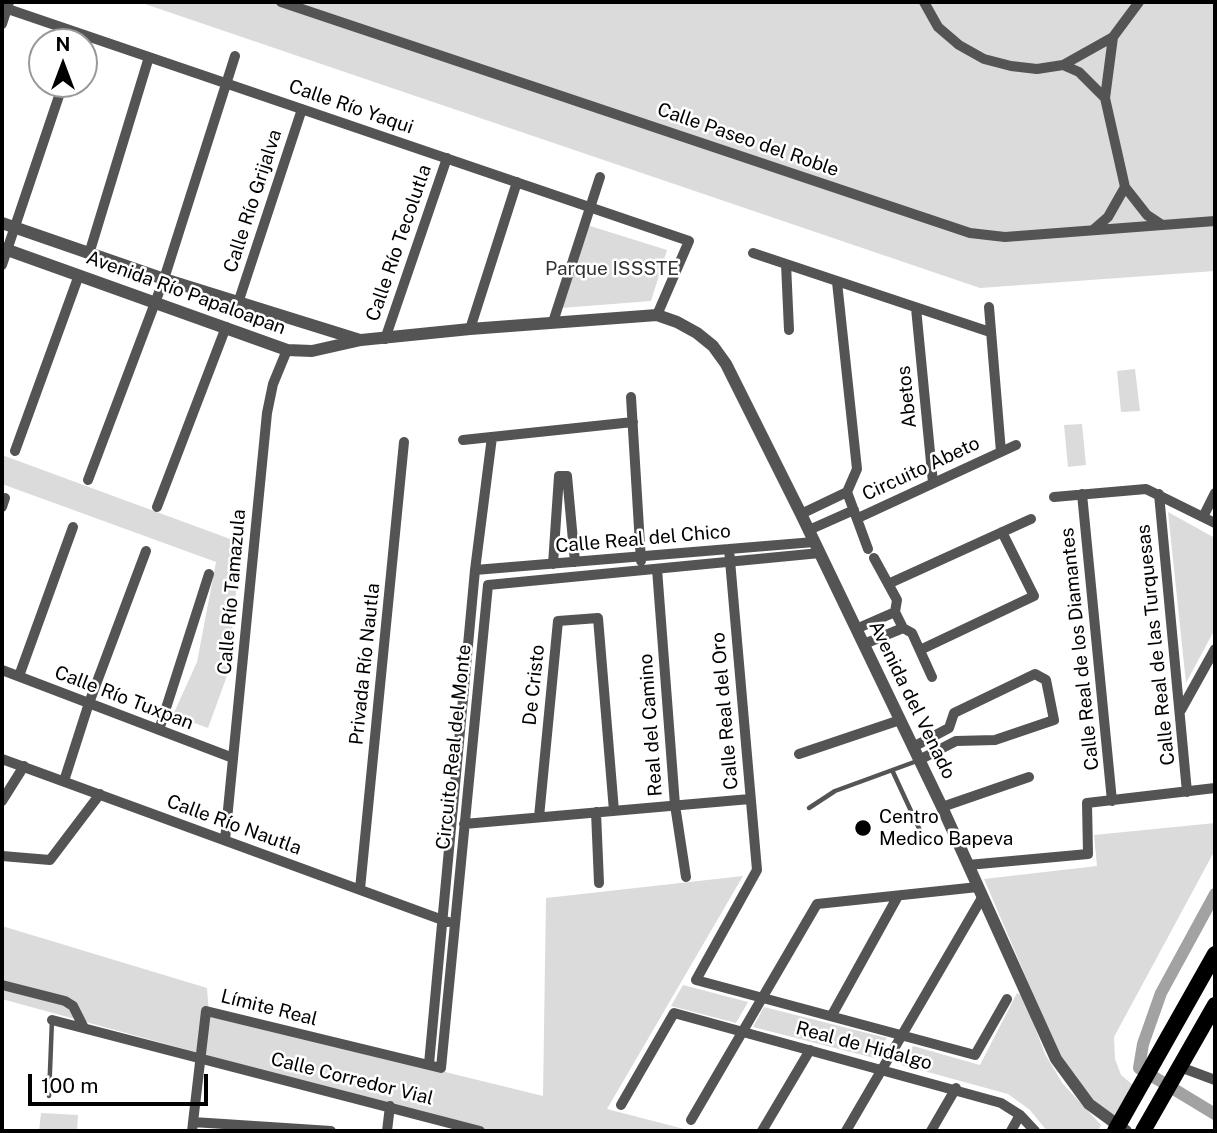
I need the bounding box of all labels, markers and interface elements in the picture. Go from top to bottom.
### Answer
north arrow [28,28,98,98]
text: N [56,33,70,55]
street label: Calle Río Yaqui [286,75,416,139]
street label: Calle Paseo del Roble [654,98,842,182]
street label: Calle Río Grijalva [219,127,287,275]
street label: Calle Río Tecolutla [362,162,436,324]
street label: Avenida Río Papaloapan [83,246,289,340]
park label: Parque ISSSTE [545,258,679,280]
street label: Abetos [892,365,922,429]
street label: Circuito Abeto [859,432,983,506]
street label: Calle Río Tamazula [213,508,251,676]
street label: Calle Real del Chico [554,520,732,558]
street label: Calle Real de las Turquesas [1132,523,1180,767]
street label: Calle Real de los Diamantes [1056,527,1104,771]
street label: Privada Río Nautla [345,582,385,746]
street label: Avenida del Venado [864,617,960,783]
street label: Calle Real del Oro [707,631,743,791]
street label: Circuito Real del Monte [432,643,476,851]
street label: De Cristo [518,644,550,726]
street label: Real del Camino [635,653,667,797]
street label: Calle Río Tuxpan [51,661,197,735]
street label: Calle Río Nautla [164,790,304,860]
place label: Centro Medico Bapeva [879,806,1013,850]
marker: Centro Medico Bapeva [853,818,873,838]
street label: Límite Real [218,985,320,1031]
street label: Real de Hidalgo [793,1017,935,1075]
street label: Calle Corredor Vial [268,1048,436,1110]
scale bar [32,1060,212,1104]
text: 100 m [41,1073,98,1098]

